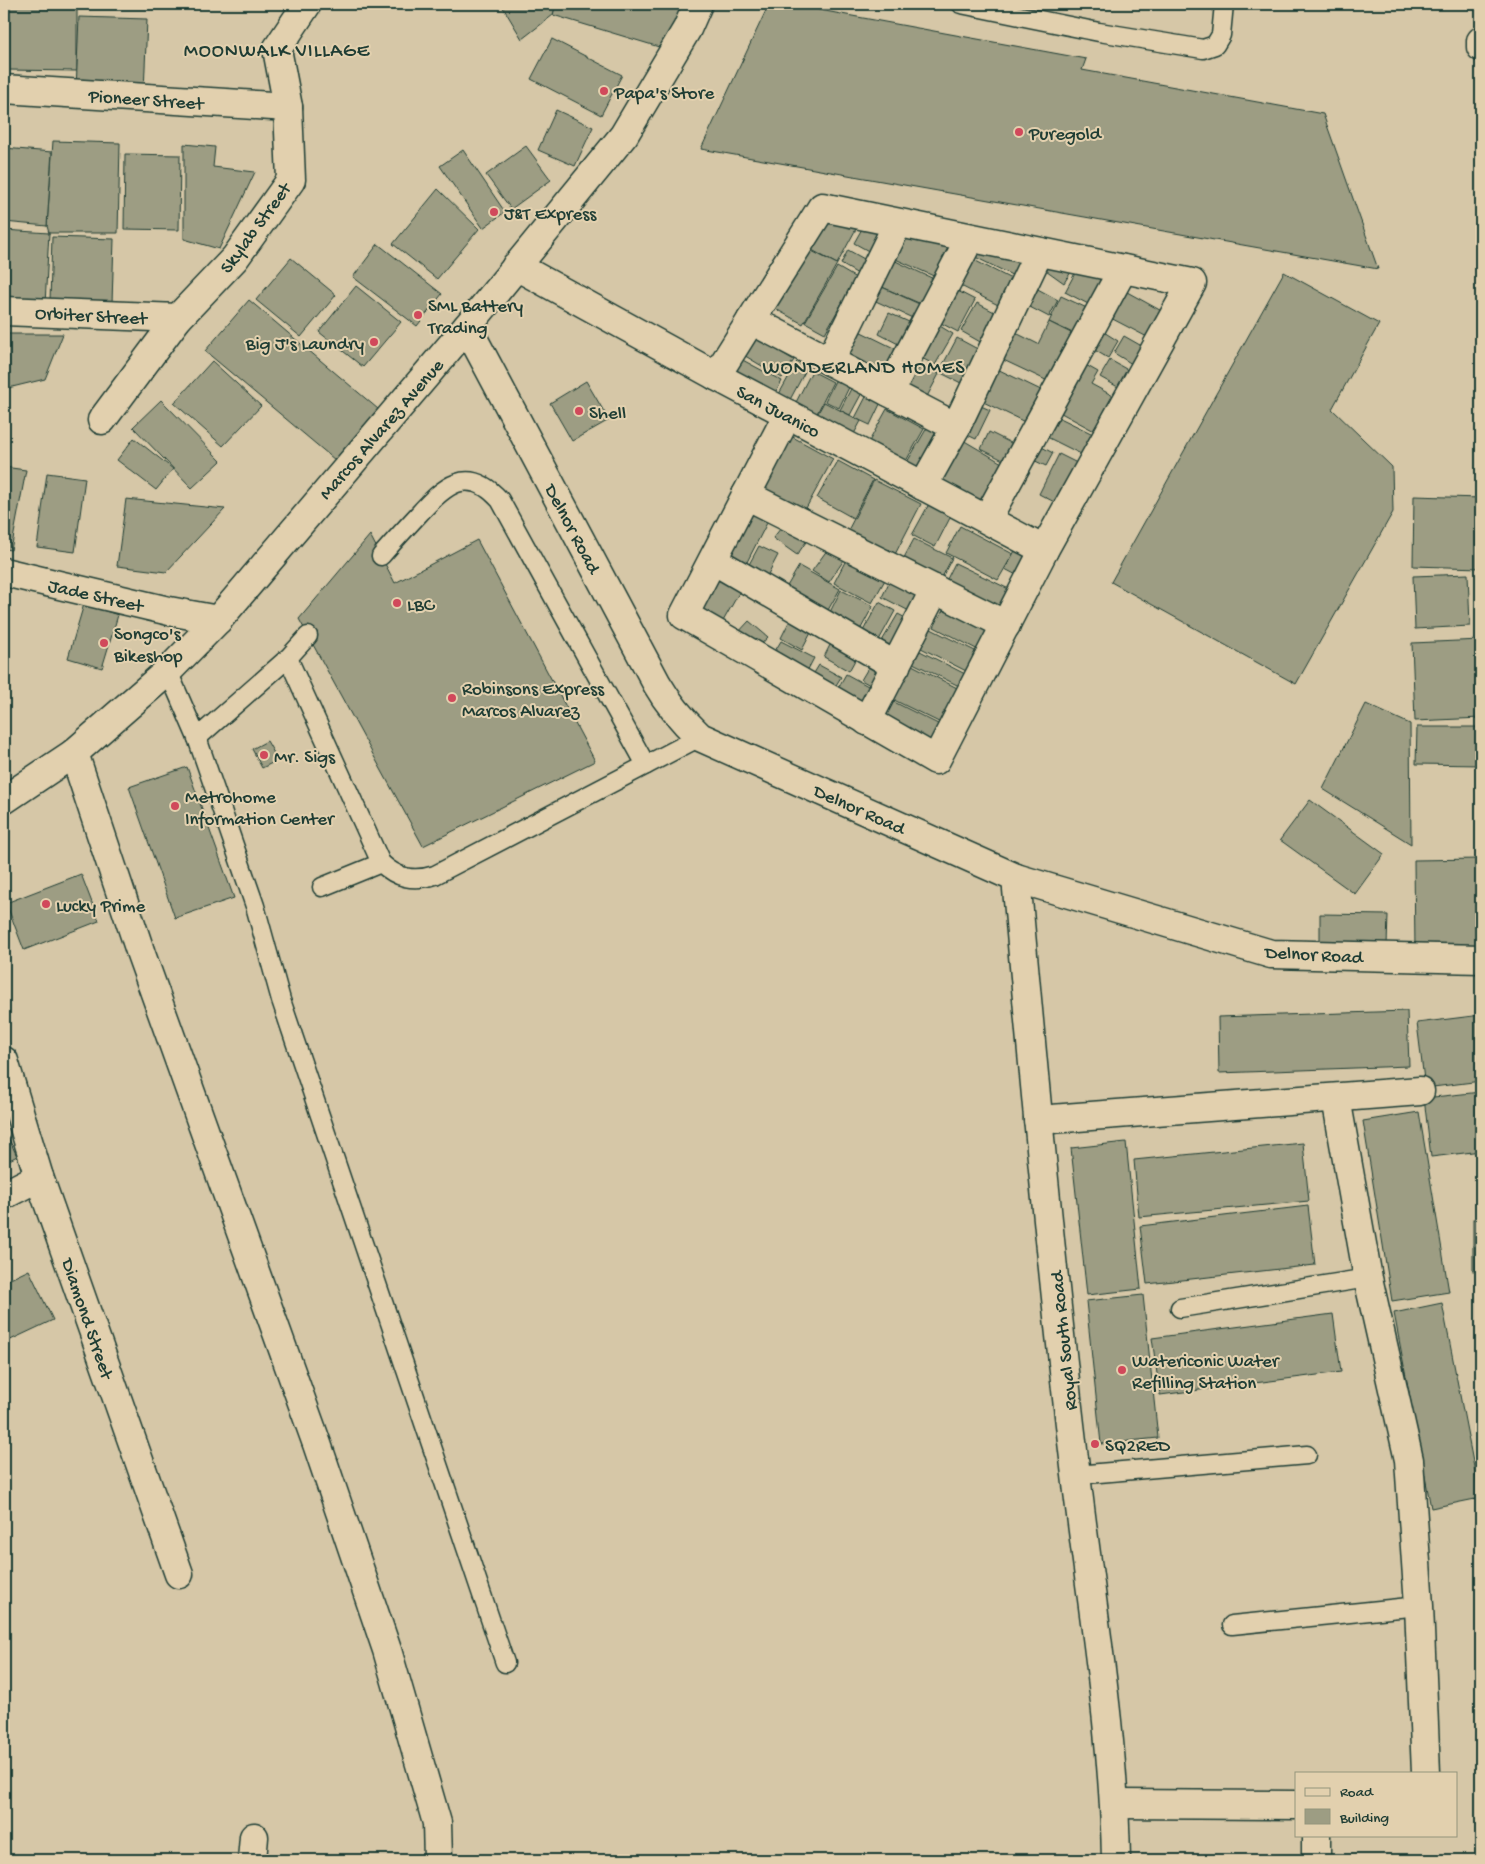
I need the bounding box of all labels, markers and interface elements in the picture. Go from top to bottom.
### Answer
district label: MOONWALK VILLAGE [184,41,371,64]
place label: Papa's Store [613,83,714,106]
marker: Papa's Store [598,85,610,97]
street label: Pioneer Street [87,86,206,117]
place label: Puregold [1028,124,1103,147]
marker: Puregold [1013,126,1025,138]
street label: Skylab Street [216,177,299,279]
place label: J&T Express [504,204,597,227]
marker: J&T Express [488,206,500,218]
place label: SML Battery Trading [427,296,524,341]
street label: Orbiter Street [34,303,149,332]
marker: SML Battery Trading [412,309,424,321]
place label: Big J's Laundry [245,334,365,357]
marker: Big J's Laundry [368,336,380,348]
street label: Marcos Alvarez Avenue [315,355,450,505]
district label: WONDERLAND HOMES [762,358,966,381]
street label: San Juanico [731,381,823,445]
place label: Shell [589,403,626,426]
marker: Shell [573,405,585,417]
street label: Delnor Road [537,479,605,580]
street label: Jade Street [46,575,147,620]
place label: LBC [407,595,436,618]
marker: LBC [391,597,403,609]
place label: Songco's Bikeshop [113,624,183,669]
marker: Songco's Bikeshop [98,637,110,649]
place label: Robinsons Express Marcos Alvarez [462,679,605,724]
marker: Robinsons Express Marcos Alvarez [446,692,458,704]
place label: Mr. Sigs [274,747,336,770]
marker: Mr. Sigs [258,749,270,761]
street label: Delnor Road [807,780,910,842]
place label: Metrohome Information Center [185,787,336,832]
marker: Metrohome Information Center [169,800,181,812]
place label: Lucky Prime [56,896,145,919]
marker: Lucky Prime [40,898,52,910]
street label: Delnor Road [1262,942,1365,971]
street label: Diamond Street [54,1254,118,1384]
street label: Royal South Road [1047,1268,1084,1411]
place label: Watericonic Water Refilling Station [1132,1351,1281,1396]
marker: Watericonic Water Refilling Station [1116,1364,1128,1376]
place label: SQ2RED [1105,1436,1171,1459]
marker: SQ2RED [1089,1438,1101,1450]
legend [1295,1772,1458,1836]
text: Road [1340,1784,1374,1802]
text: Building [1339,1810,1389,1828]

